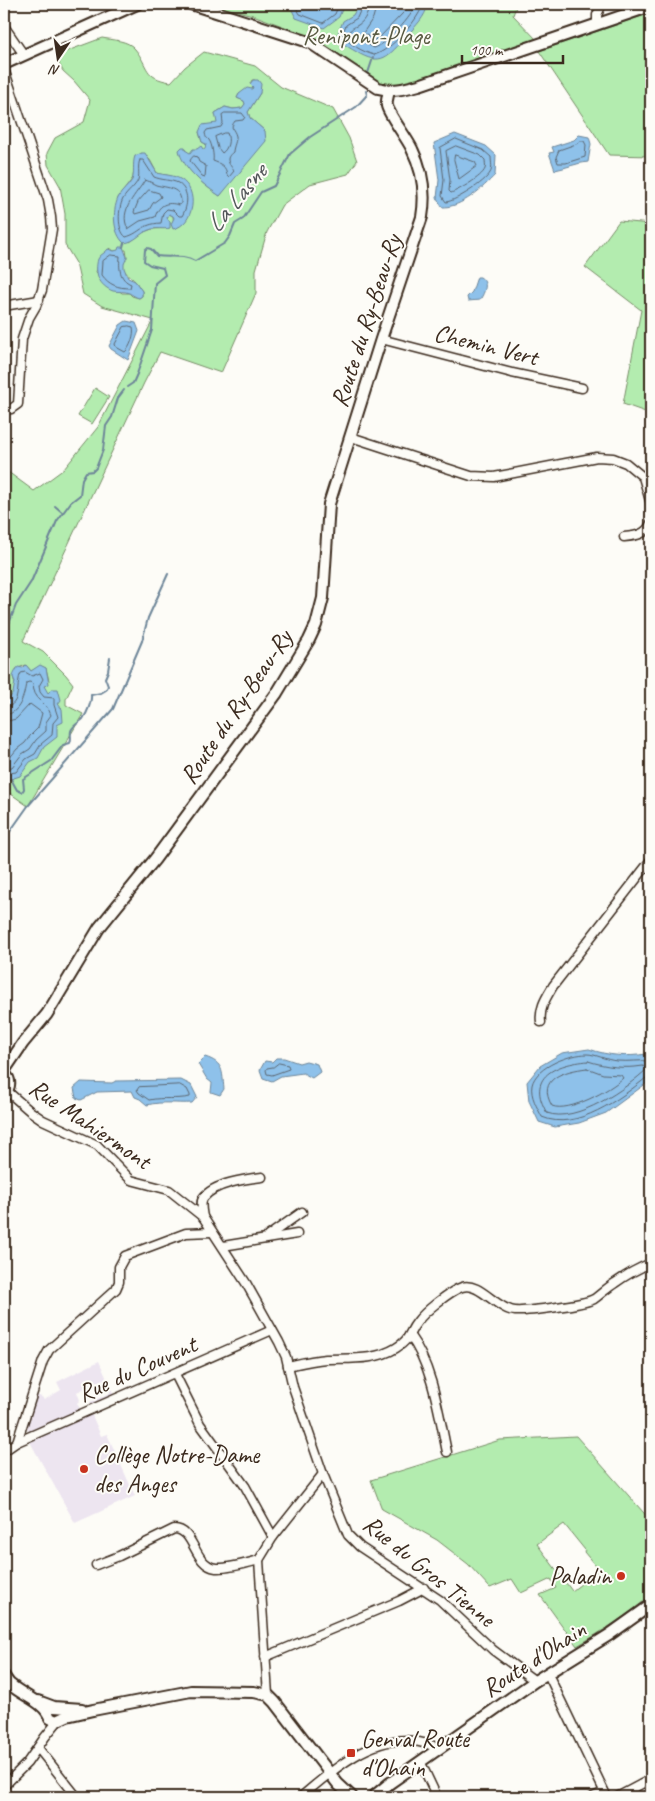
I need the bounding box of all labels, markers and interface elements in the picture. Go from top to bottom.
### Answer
park label: Renipont-Plage [302,20,431,52]
north arrow [32,32,82,82]
scale bar [462,32,564,64]
text: 100 m [470,41,504,60]
text: N [47,60,61,79]
water label: La Lasne [198,154,276,239]
street label: Route du Ry-Beau-Ry [323,228,410,411]
street label: Chemin Vert [431,317,544,374]
street label: Route du Ry-Beau-Ry [173,622,301,790]
street label: Rue Mahiermont [23,1072,159,1178]
street label: Rue du Couvent [72,1327,204,1409]
place label: Collège Notre-Dame des Anges [94,1439,261,1500]
marker: Collège Notre-Dame des Anges [78,1463,90,1475]
street label: Rue du Gros Tienne [356,1508,503,1635]
place label: Paladin [549,1560,613,1592]
marker: Paladin [615,1570,627,1582]
street label: Route d'Ohain [476,1613,593,1704]
place label: Genval Route d'Ohain [361,1723,471,1784]
marker: Genval Route d'Ohain [345,1747,357,1759]

